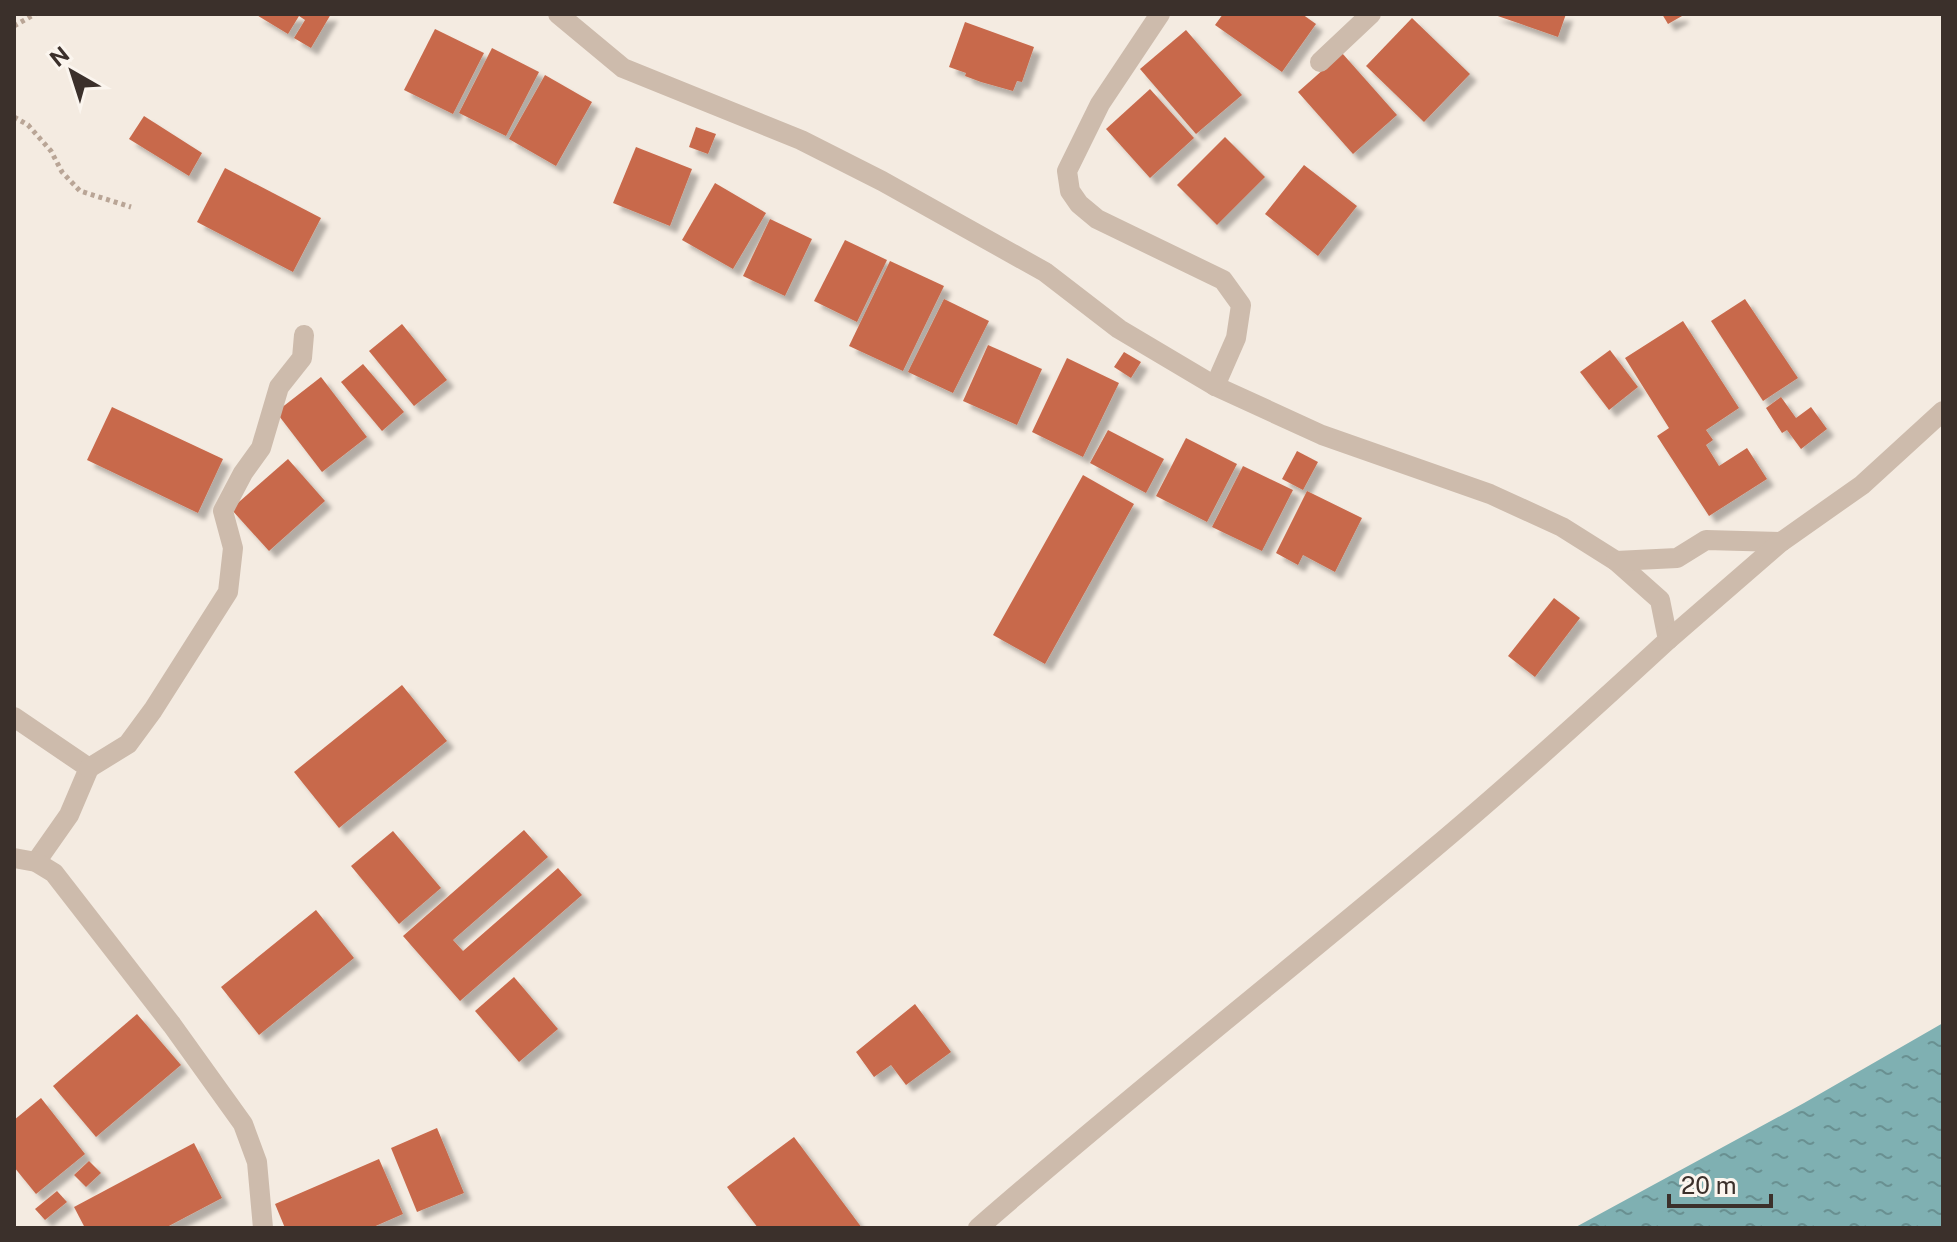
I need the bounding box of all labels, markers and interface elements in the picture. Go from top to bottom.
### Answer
north arrow [32,32,112,112]
text: N [45,41,74,72]
scale bar [1669,1158,1771,1208]
text: 20 m [1681,1171,1737,1199]

